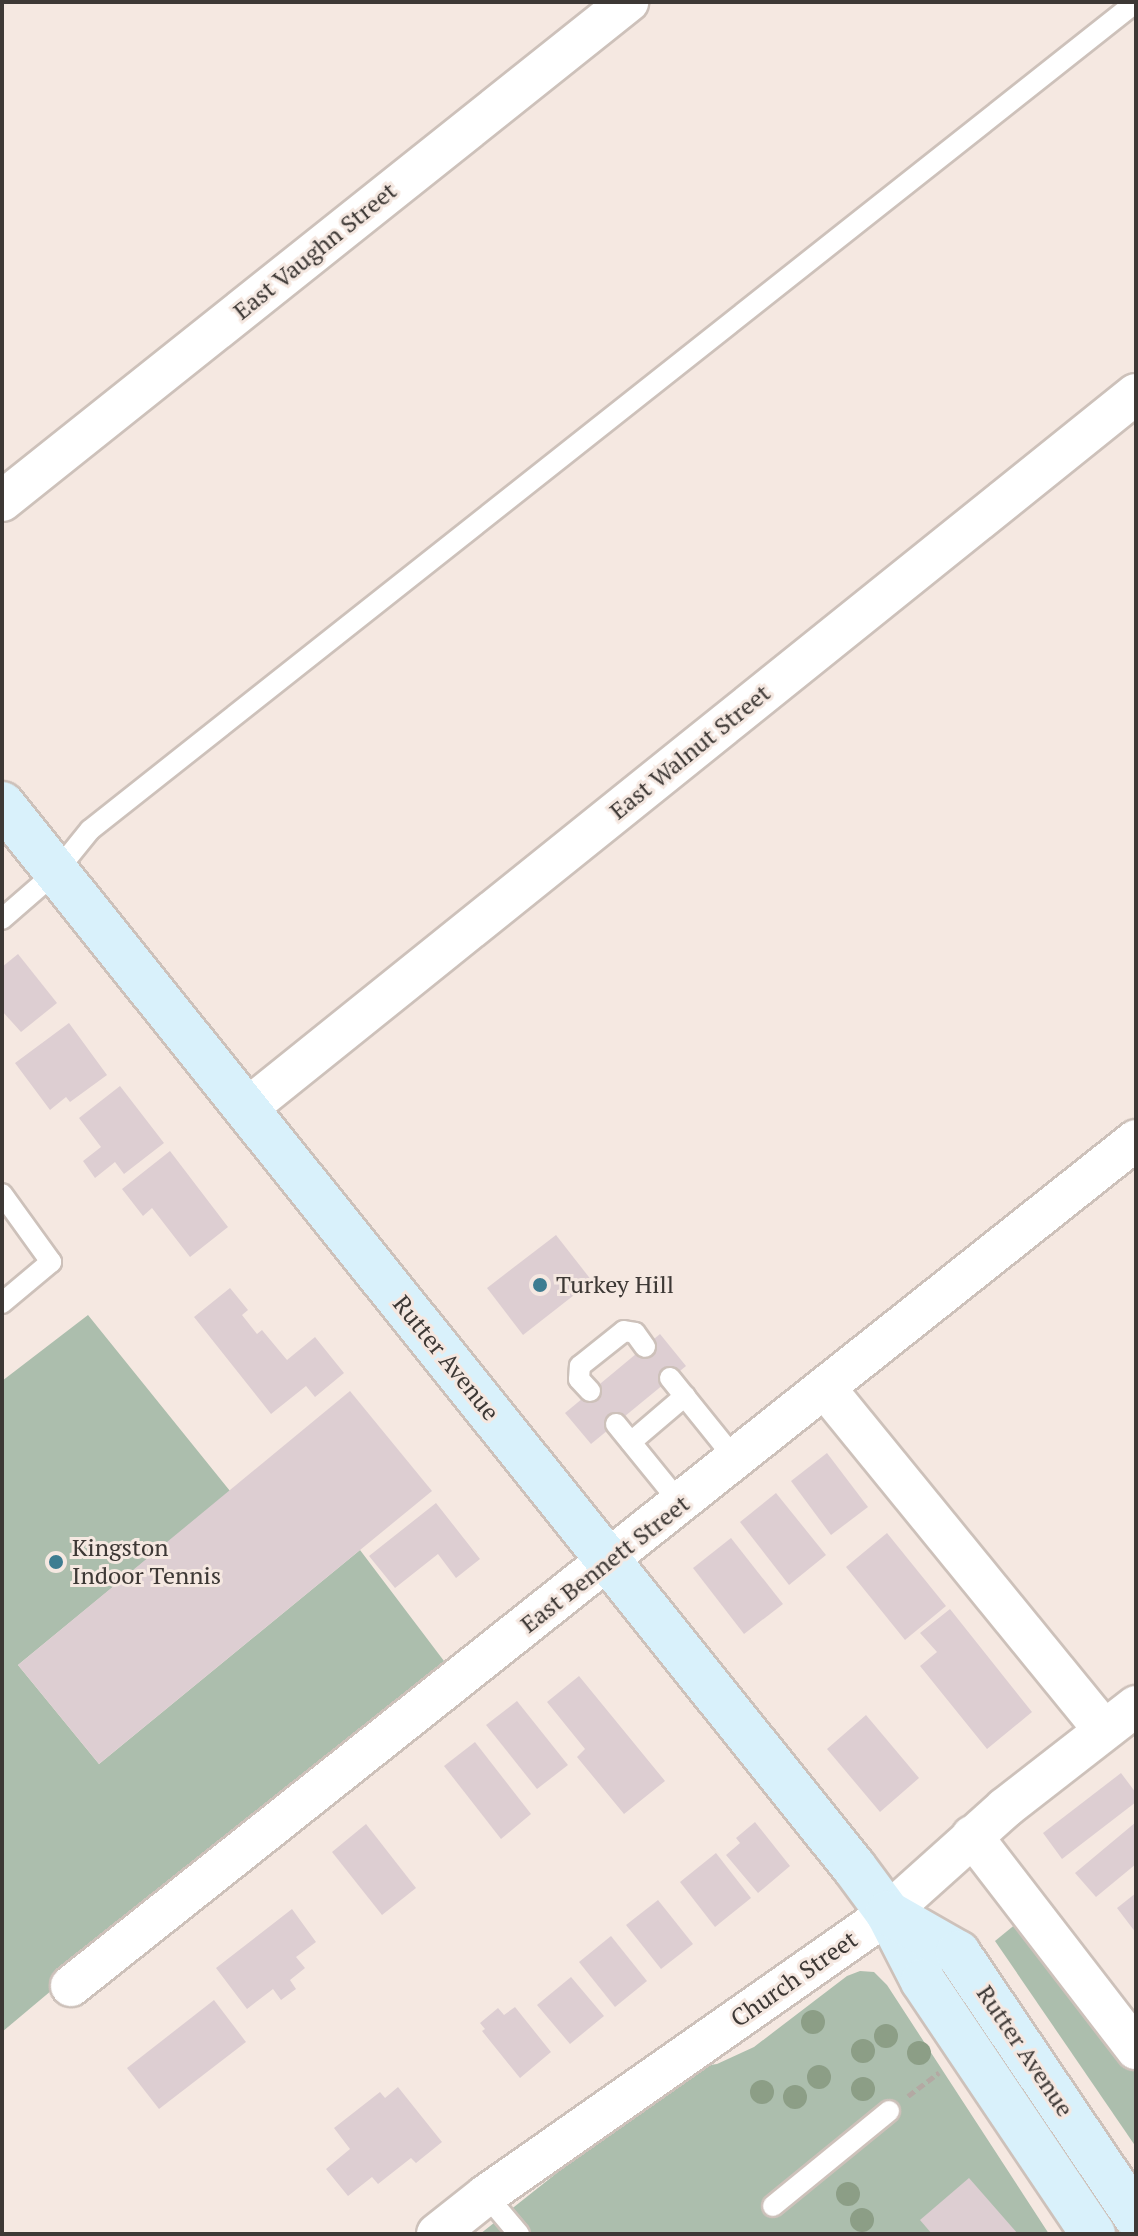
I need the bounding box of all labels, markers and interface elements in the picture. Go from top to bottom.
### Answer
street label: East Vaughn Street [227,176,403,326]
street label: East Walnut Street [604,678,776,826]
place label: Turkey Hill [556,1271,674,1299]
marker: Turkey Hill [531,1276,549,1294]
street label: Rutter Avenue [387,1290,505,1426]
street label: East Bennett Street [515,1489,695,1639]
place label: Kingston Indoor Tennis [72,1534,221,1590]
marker: Kingston Indoor Tennis [47,1553,65,1571]
street label: Church Street [725,1925,863,2033]
street label: Rutter Avenue [970,1980,1080,2122]

